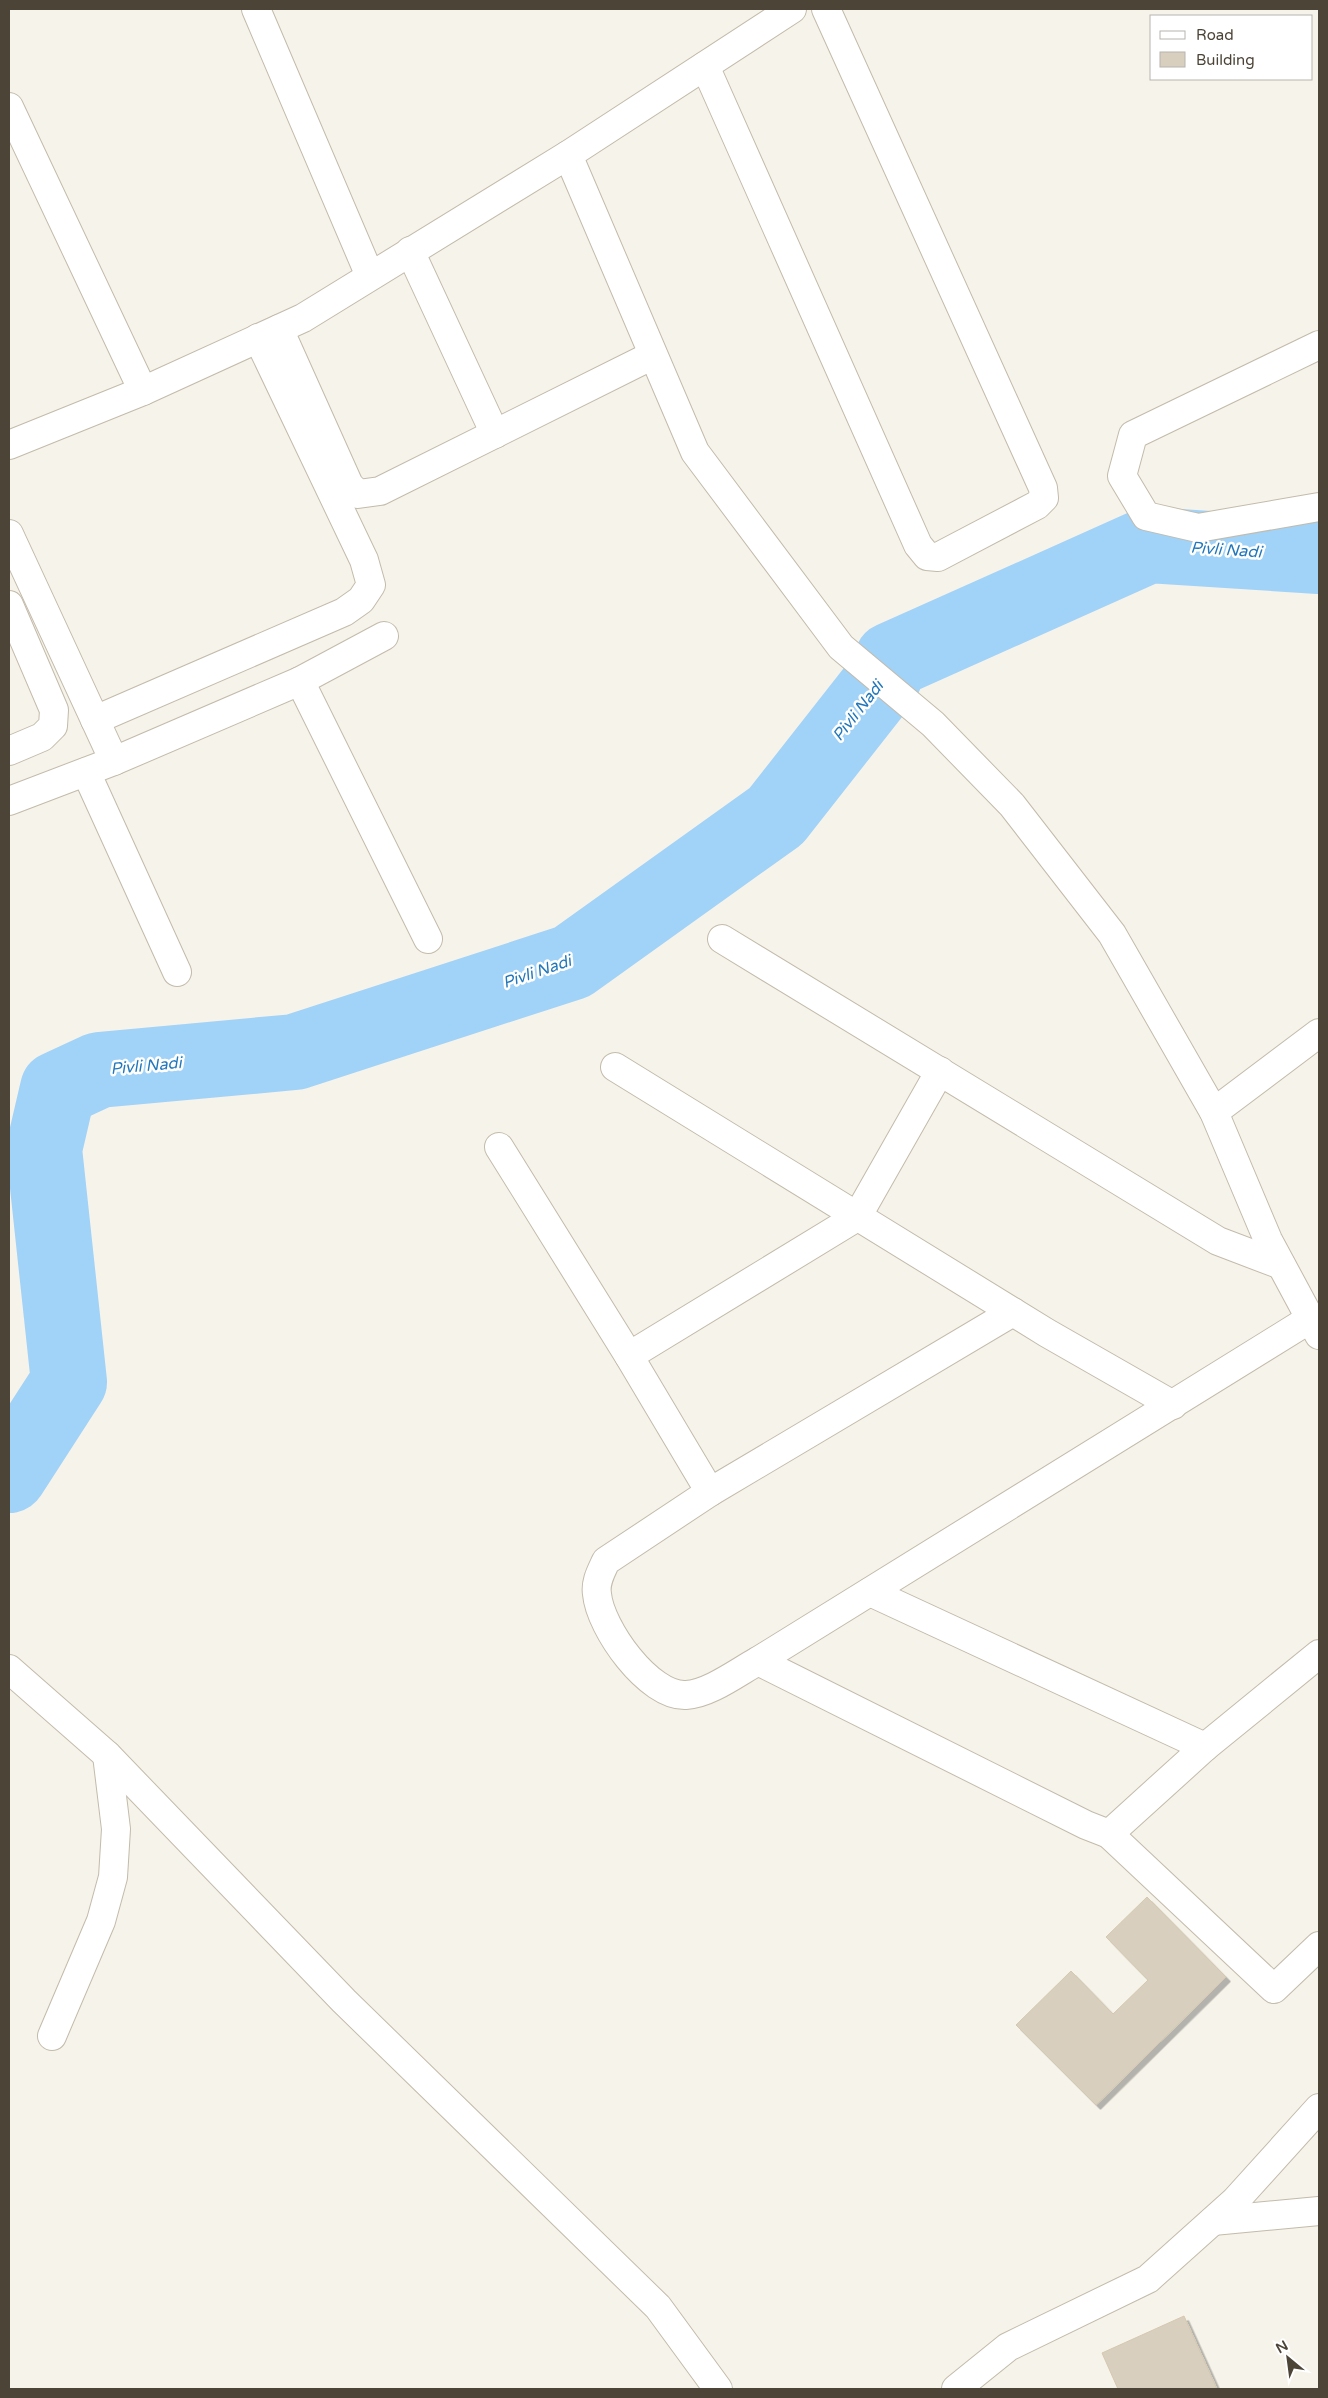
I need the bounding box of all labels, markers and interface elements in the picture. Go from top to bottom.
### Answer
legend [1150,15,1313,80]
text: Road [1196,26,1234,44]
text: Building [1196,51,1255,69]
water label: Pivli Nadi [1190,538,1264,563]
water label: Pivli Nadi [828,675,889,745]
water label: Pivli Nadi [500,950,576,993]
water label: Pivli Nadi [110,1053,184,1079]
north arrow [1263,2333,1313,2383]
text: N [1273,2337,1291,2357]

